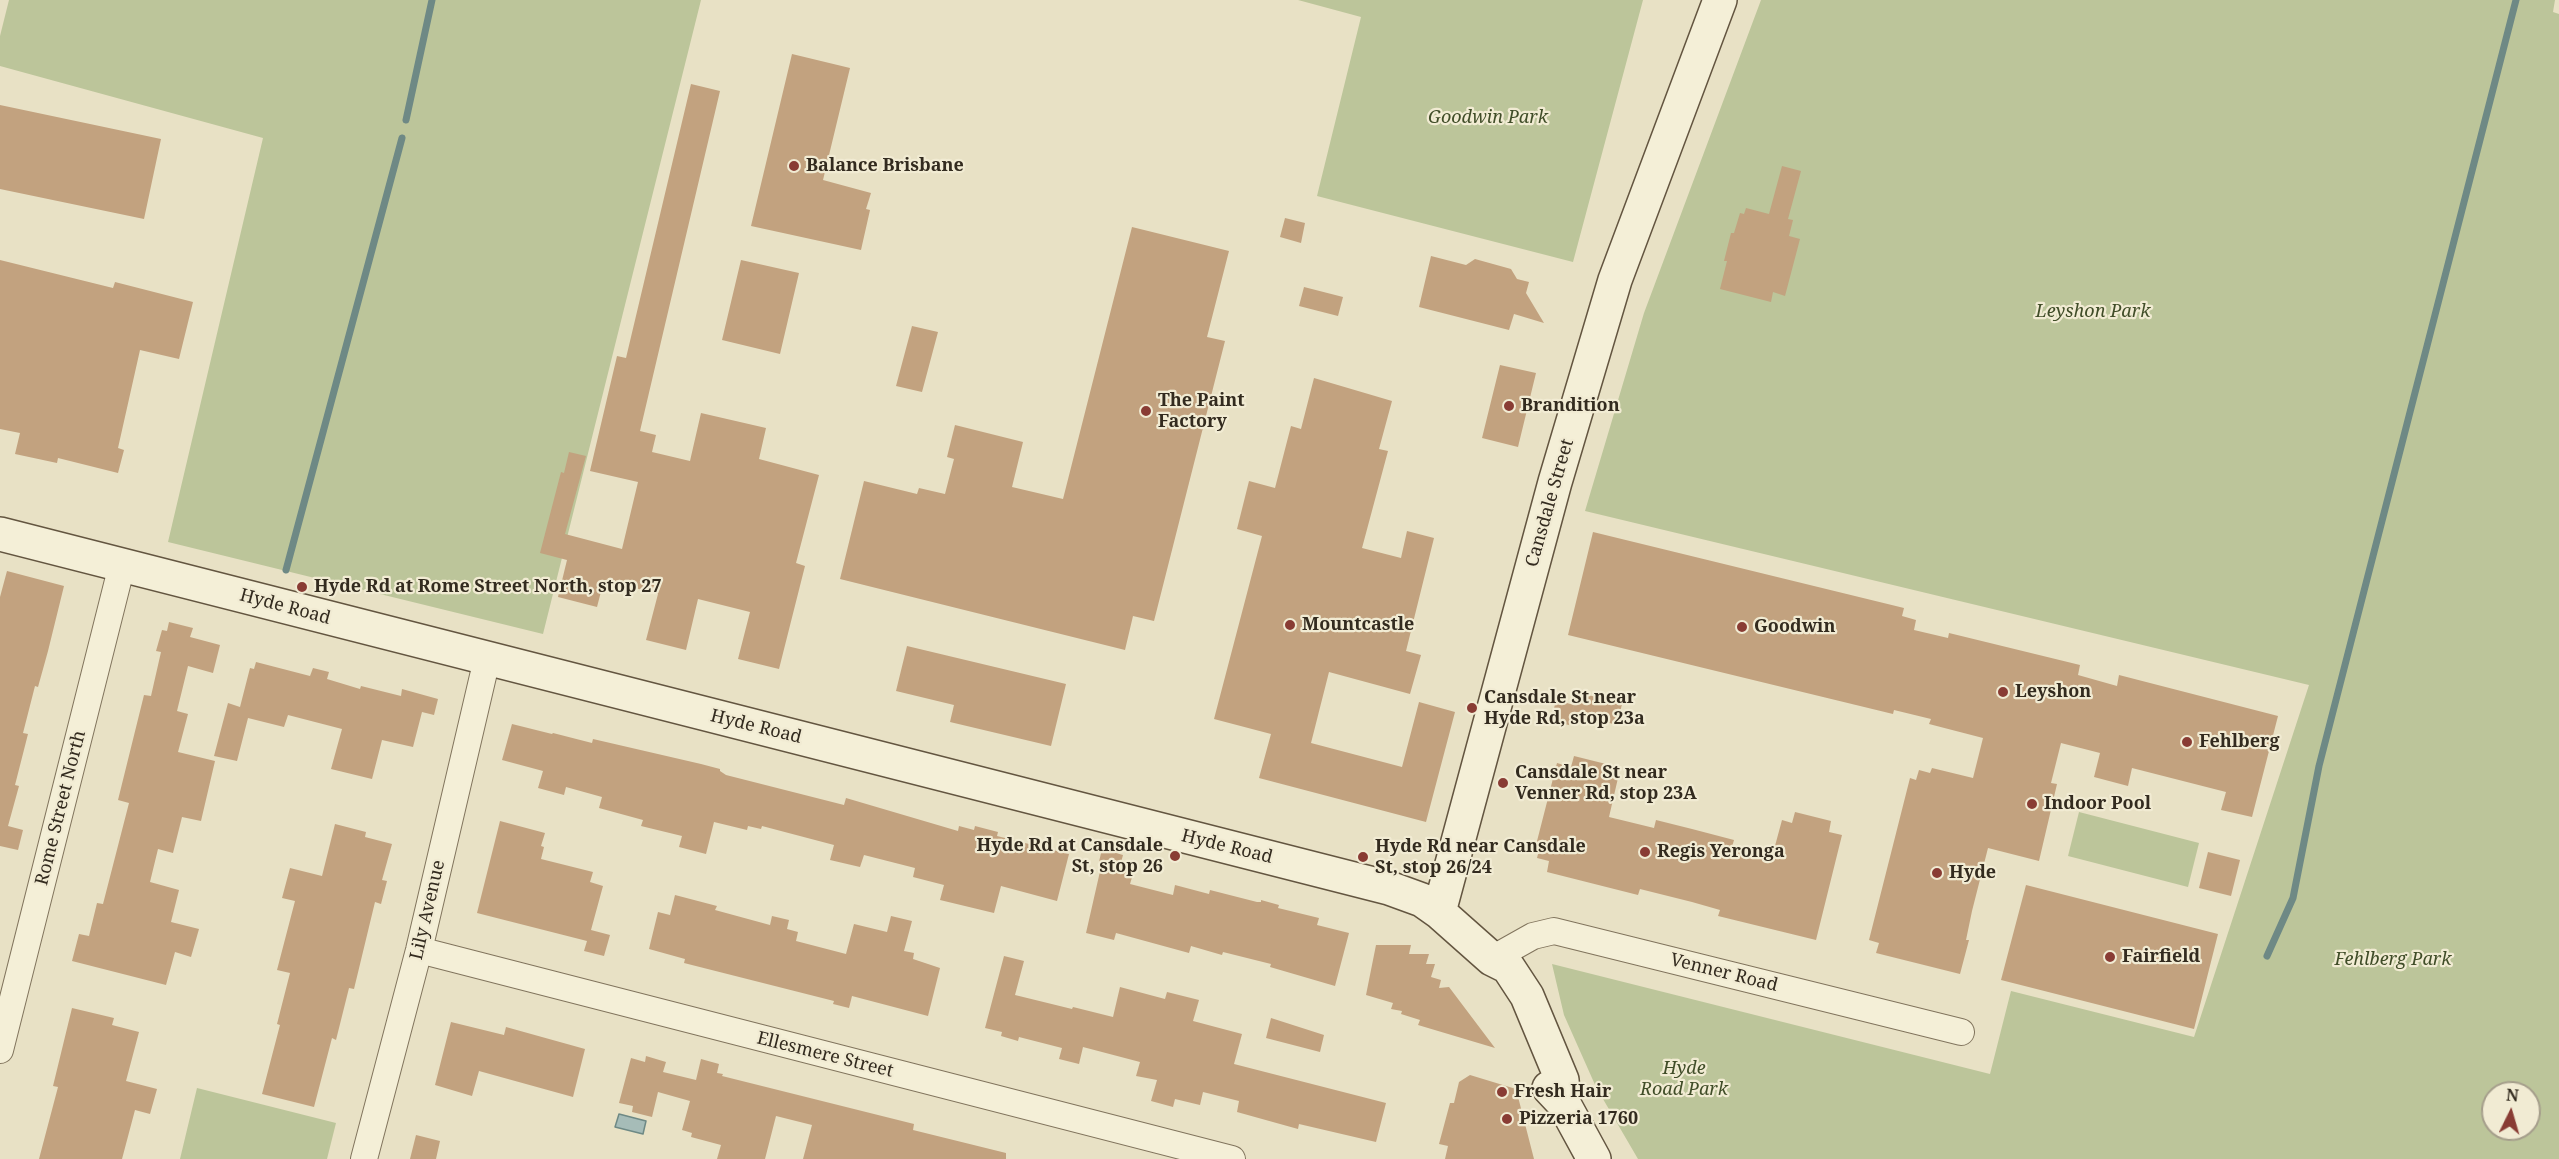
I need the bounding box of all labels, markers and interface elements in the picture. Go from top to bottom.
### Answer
park label: Goodwin Park [1428,107,1548,129]
place label: Balance Brisbane [806,155,964,177]
marker: Balance Brisbane [787,159,801,173]
park label: Leyshon Park [2036,301,2150,323]
place label: The Paint Factory [1158,390,1245,432]
place label: Brandition [1521,395,1620,417]
marker: Brandition [1502,399,1516,413]
marker: The Paint Factory [1139,404,1153,418]
street label: Cansdale Street [1521,436,1579,570]
place label: Hyde Rd at Rome Street North, stop 27 [314,576,662,598]
marker: Hyde Rd at Rome Street North, stop 27 [295,580,309,594]
street label: Hyde Road [237,585,333,629]
place label: Mountcastle [1302,614,1414,636]
place label: Goodwin [1754,616,1835,638]
marker: Mountcastle [1283,618,1297,632]
marker: Goodwin [1735,620,1749,634]
place label: Leyshon [2015,681,2091,703]
marker: Leyshon [1996,685,2010,699]
place label: Cansdale St near Hyde Rd, stop 23a [1484,687,1645,730]
marker: Cansdale St near Hyde Rd, stop 23a [1465,701,1479,715]
street label: Hyde Road [708,705,804,749]
street label: Rome Street North [31,728,91,888]
place label: Fehlberg [2199,731,2280,753]
marker: Fehlberg [2180,735,2194,749]
place label: Cansdale St near Venner Rd, stop 23A [1515,762,1697,804]
marker: Cansdale St near Venner Rd, stop 23A [1496,776,1510,790]
place label: Indoor Pool [2044,793,2151,815]
marker: Indoor Pool [2025,797,2039,811]
street label: Hyde Road [1179,825,1275,869]
place label: Hyde Rd at Cansdale St, stop 26 [977,835,1163,878]
place label: Hyde Rd near Cansdale St, stop 26/24 [1375,836,1586,878]
place label: Regis Yeronga [1657,841,1785,863]
marker: Regis Yeronga [1638,845,1652,859]
marker: Hyde Rd at Cansdale St, stop 26 [1168,849,1182,863]
marker: Hyde Rd near Cansdale St, stop 26/24 [1356,850,1370,864]
street label: Lily Avenue [406,858,450,962]
place label: Hyde [1949,862,1996,884]
marker: Hyde [1930,866,1944,880]
place label: Fairfield [2122,946,2200,968]
street label: Venner Road [1668,949,1780,997]
park label: Fehlberg Park [2334,949,2452,971]
marker: Fairfield [2103,950,2117,964]
street label: Ellesmere Street [755,1028,895,1082]
park label: Hyde Road Park [1640,1058,1728,1100]
place label: Fresh Hair [1514,1081,1612,1103]
north arrow [2481,1081,2541,1141]
text: N [2505,1084,2520,1107]
marker: Fresh Hair [1495,1085,1509,1099]
place label: Pizzeria 1760 [1519,1108,1638,1130]
marker: Pizzeria 1760 [1500,1112,1514,1126]

